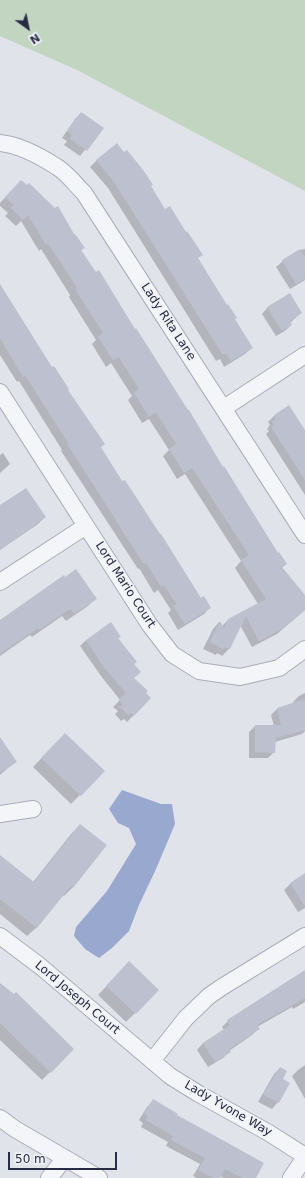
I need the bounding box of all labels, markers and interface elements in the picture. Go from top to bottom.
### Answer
north arrow [8,8,48,48]
text: N [27,31,42,46]
street label: Lady Rita Lane [138,281,198,363]
street label: Lord Mario Court [92,539,158,631]
street label: Lord Joseph Court [32,958,122,1038]
street label: Lady Yvone Way [182,1078,274,1140]
scale bar [10,1144,119,1170]
text: 50 m [15,1152,46,1166]

